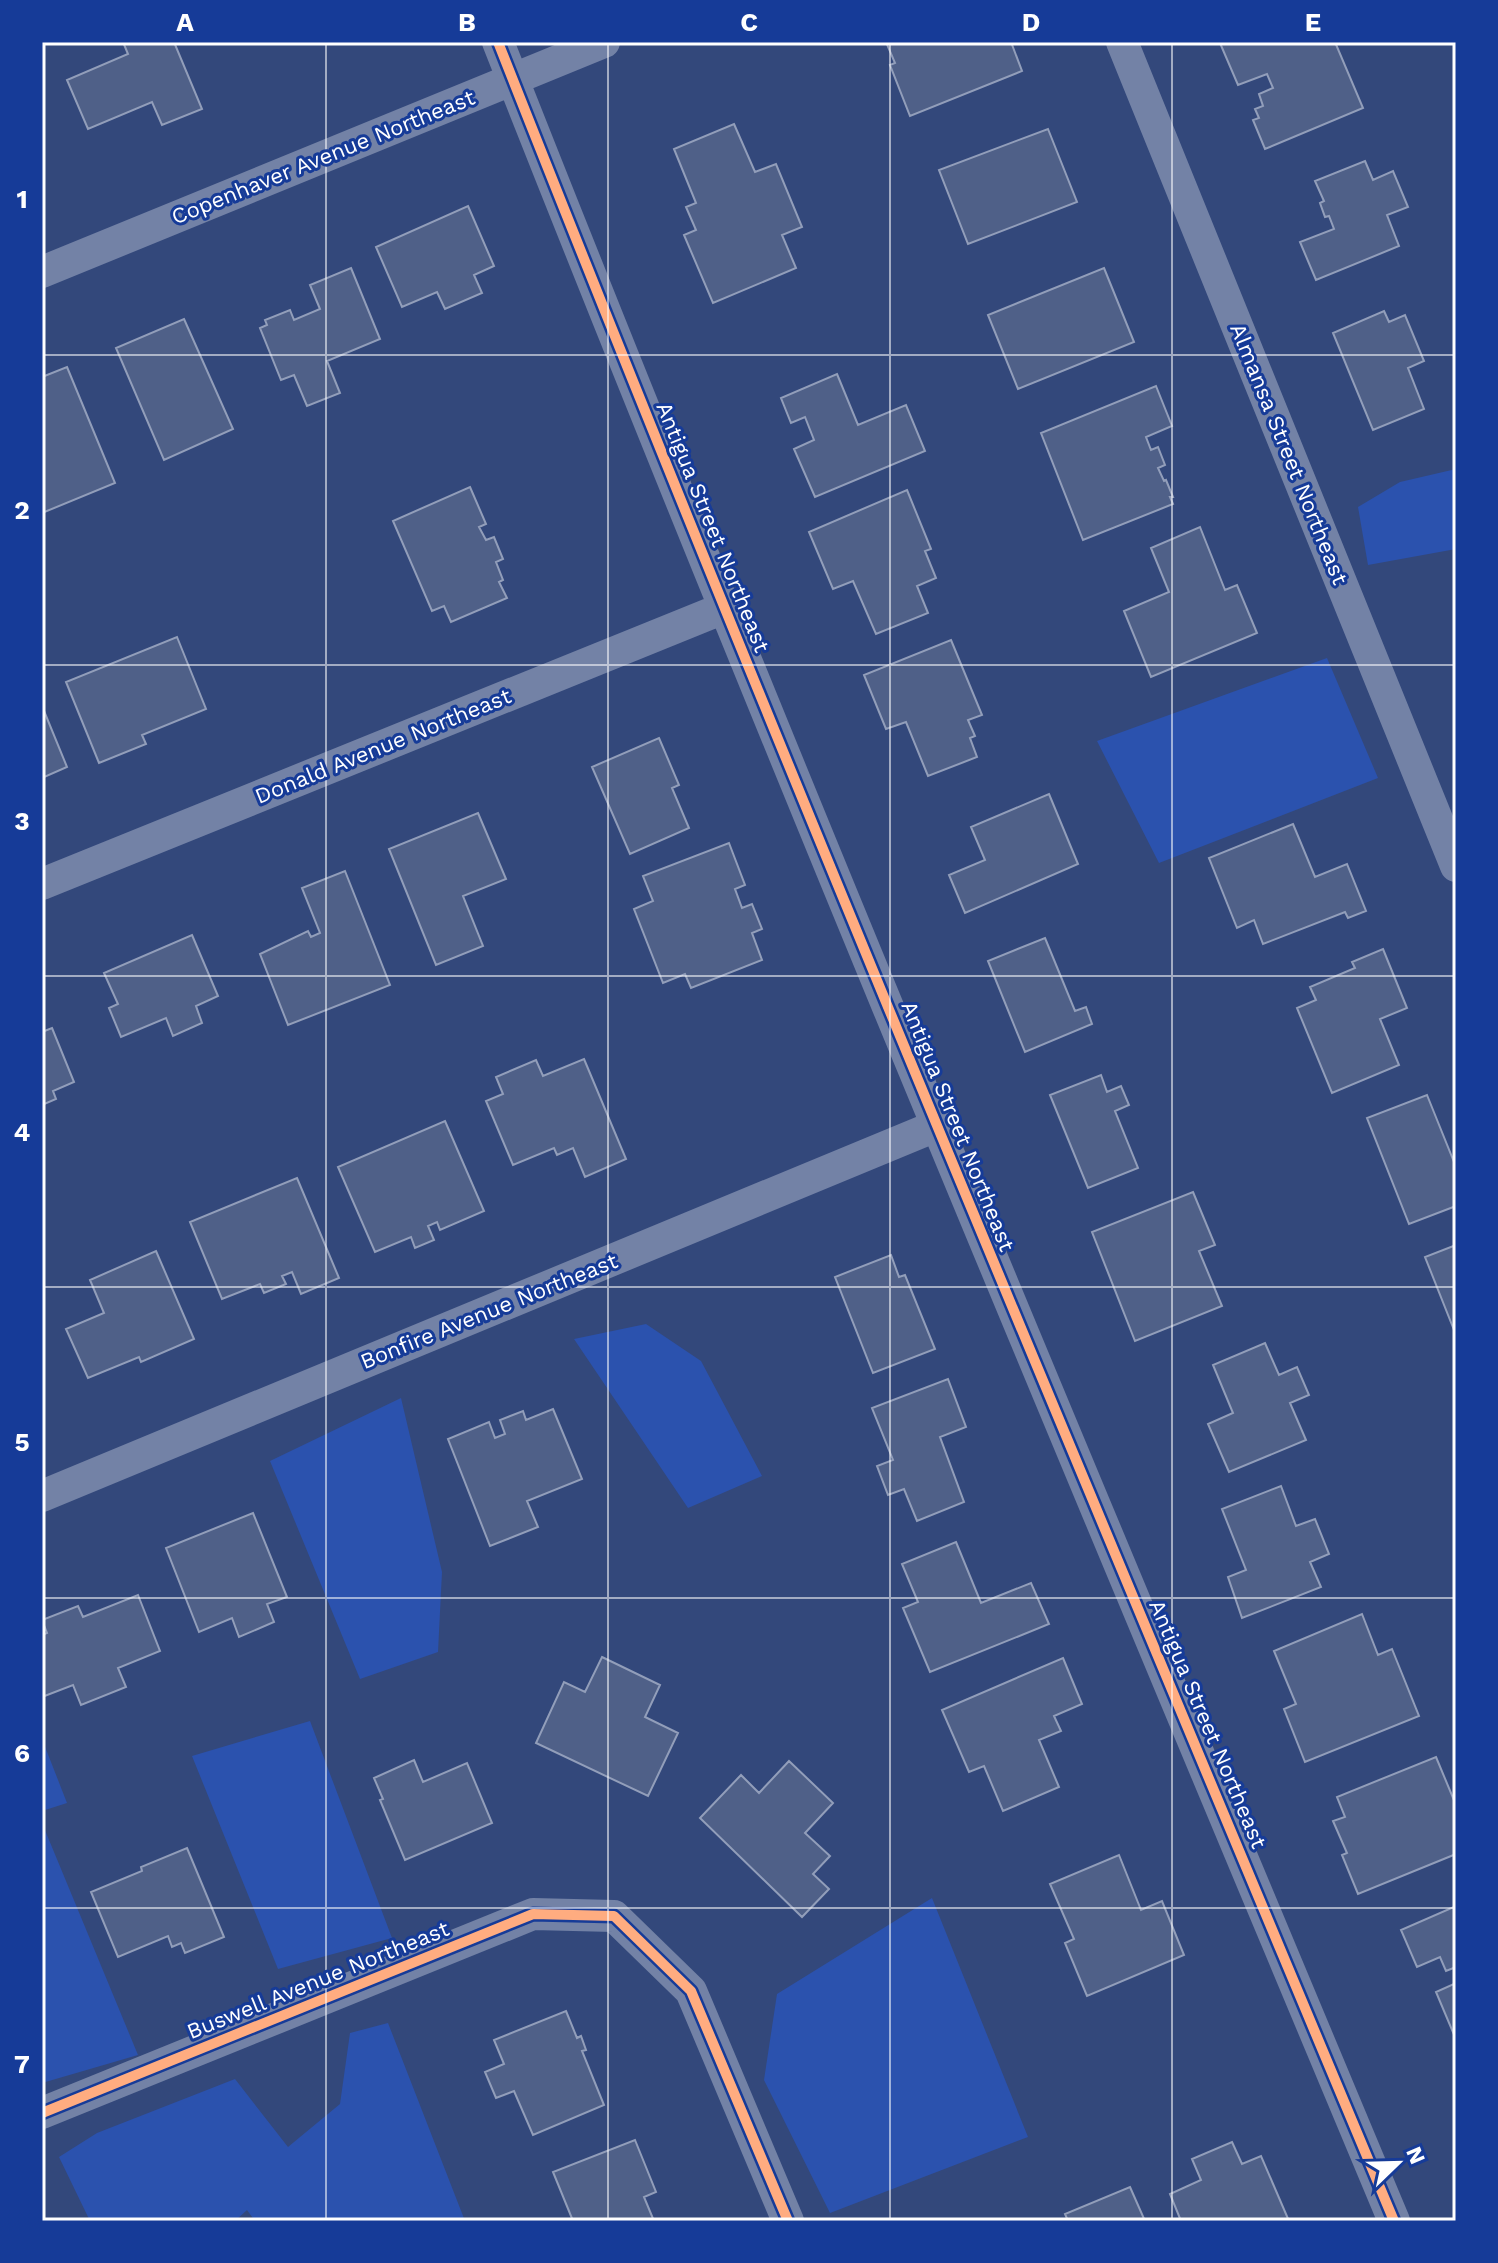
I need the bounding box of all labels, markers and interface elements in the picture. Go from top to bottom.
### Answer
text: A [176,7,194,37]
text: B [458,7,476,37]
text: C [740,7,758,37]
text: D [1022,7,1040,37]
text: E [1305,7,1321,37]
street label: Copenhaver Avenue Northeast [168,85,478,229]
text: 1 [16,184,28,214]
street label: Almansa Street Northeast [1225,320,1353,588]
street label: Antigua Street Northeast [651,398,775,656]
text: 2 [14,495,30,525]
street label: Donald Avenue Northeast [251,683,515,809]
text: 3 [14,806,30,836]
street label: Antigua Street Northeast [896,997,1020,1255]
text: 4 [14,1117,31,1147]
street label: Bonfire Avenue Northeast [357,1248,621,1374]
text: 5 [14,1427,30,1457]
street label: Antigua Street Northeast [1144,1596,1272,1852]
text: 6 [14,1738,30,1768]
street label: Buswell Avenue Northeast [183,1916,453,2044]
text: 7 [14,2049,30,2079]
north arrow [1358,2123,1438,2203]
text: N [1401,2143,1431,2168]

